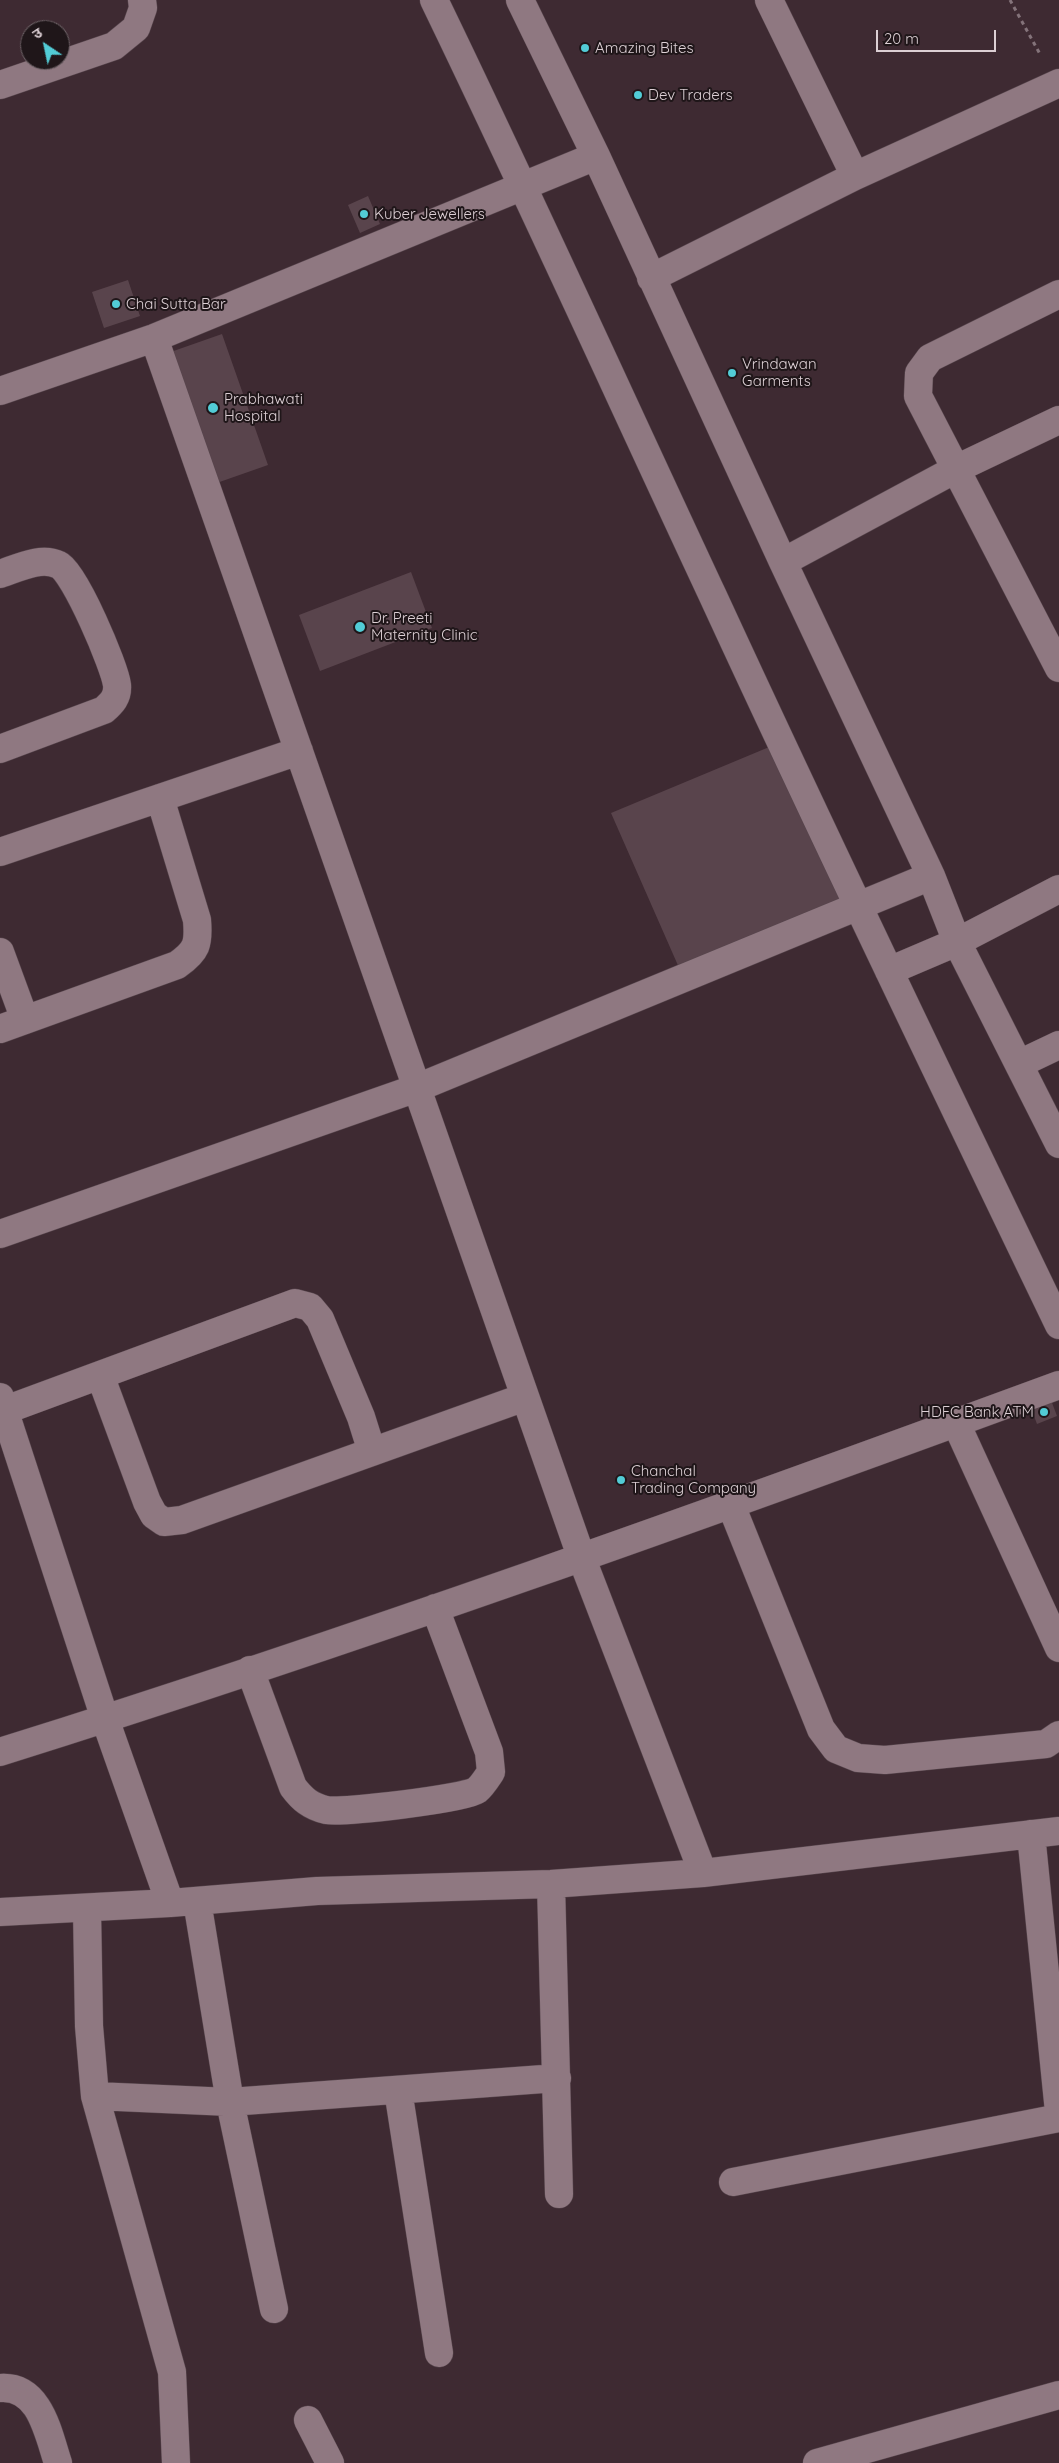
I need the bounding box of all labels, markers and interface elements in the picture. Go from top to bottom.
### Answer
north arrow [20,20,70,70]
scale bar [879,20,999,52]
text: उ [29,24,46,43]
text: 20 m [884,29,919,48]
place label: Amazing Bites [595,39,693,57]
marker: Amazing Bites [579,42,591,54]
place label: Dev Traders [648,86,733,104]
marker: Dev Traders [632,89,644,101]
place label: Kuber Jewellers [374,205,485,223]
marker: Kuber Jewellers [358,208,370,220]
place label: Chai Sutta Bar [126,295,226,313]
marker: Chai Sutta Bar [110,298,122,310]
place label: Vrindawan Garments [742,355,817,390]
marker: Vrindawan Garments [726,367,738,379]
place label: Prabhawati Hospital [224,390,303,425]
marker: Prabhawati Hospital [206,401,220,415]
place label: Dr. Preeti Maternity Clinic [371,609,477,644]
marker: Dr. Preeti Maternity Clinic [353,620,367,634]
place label: HDFC Bank ATM [920,1403,1034,1421]
marker: HDFC Bank ATM [1038,1406,1050,1418]
place label: Chanchal Trading Company [631,1462,756,1497]
marker: Chanchal Trading Company [615,1474,627,1486]

